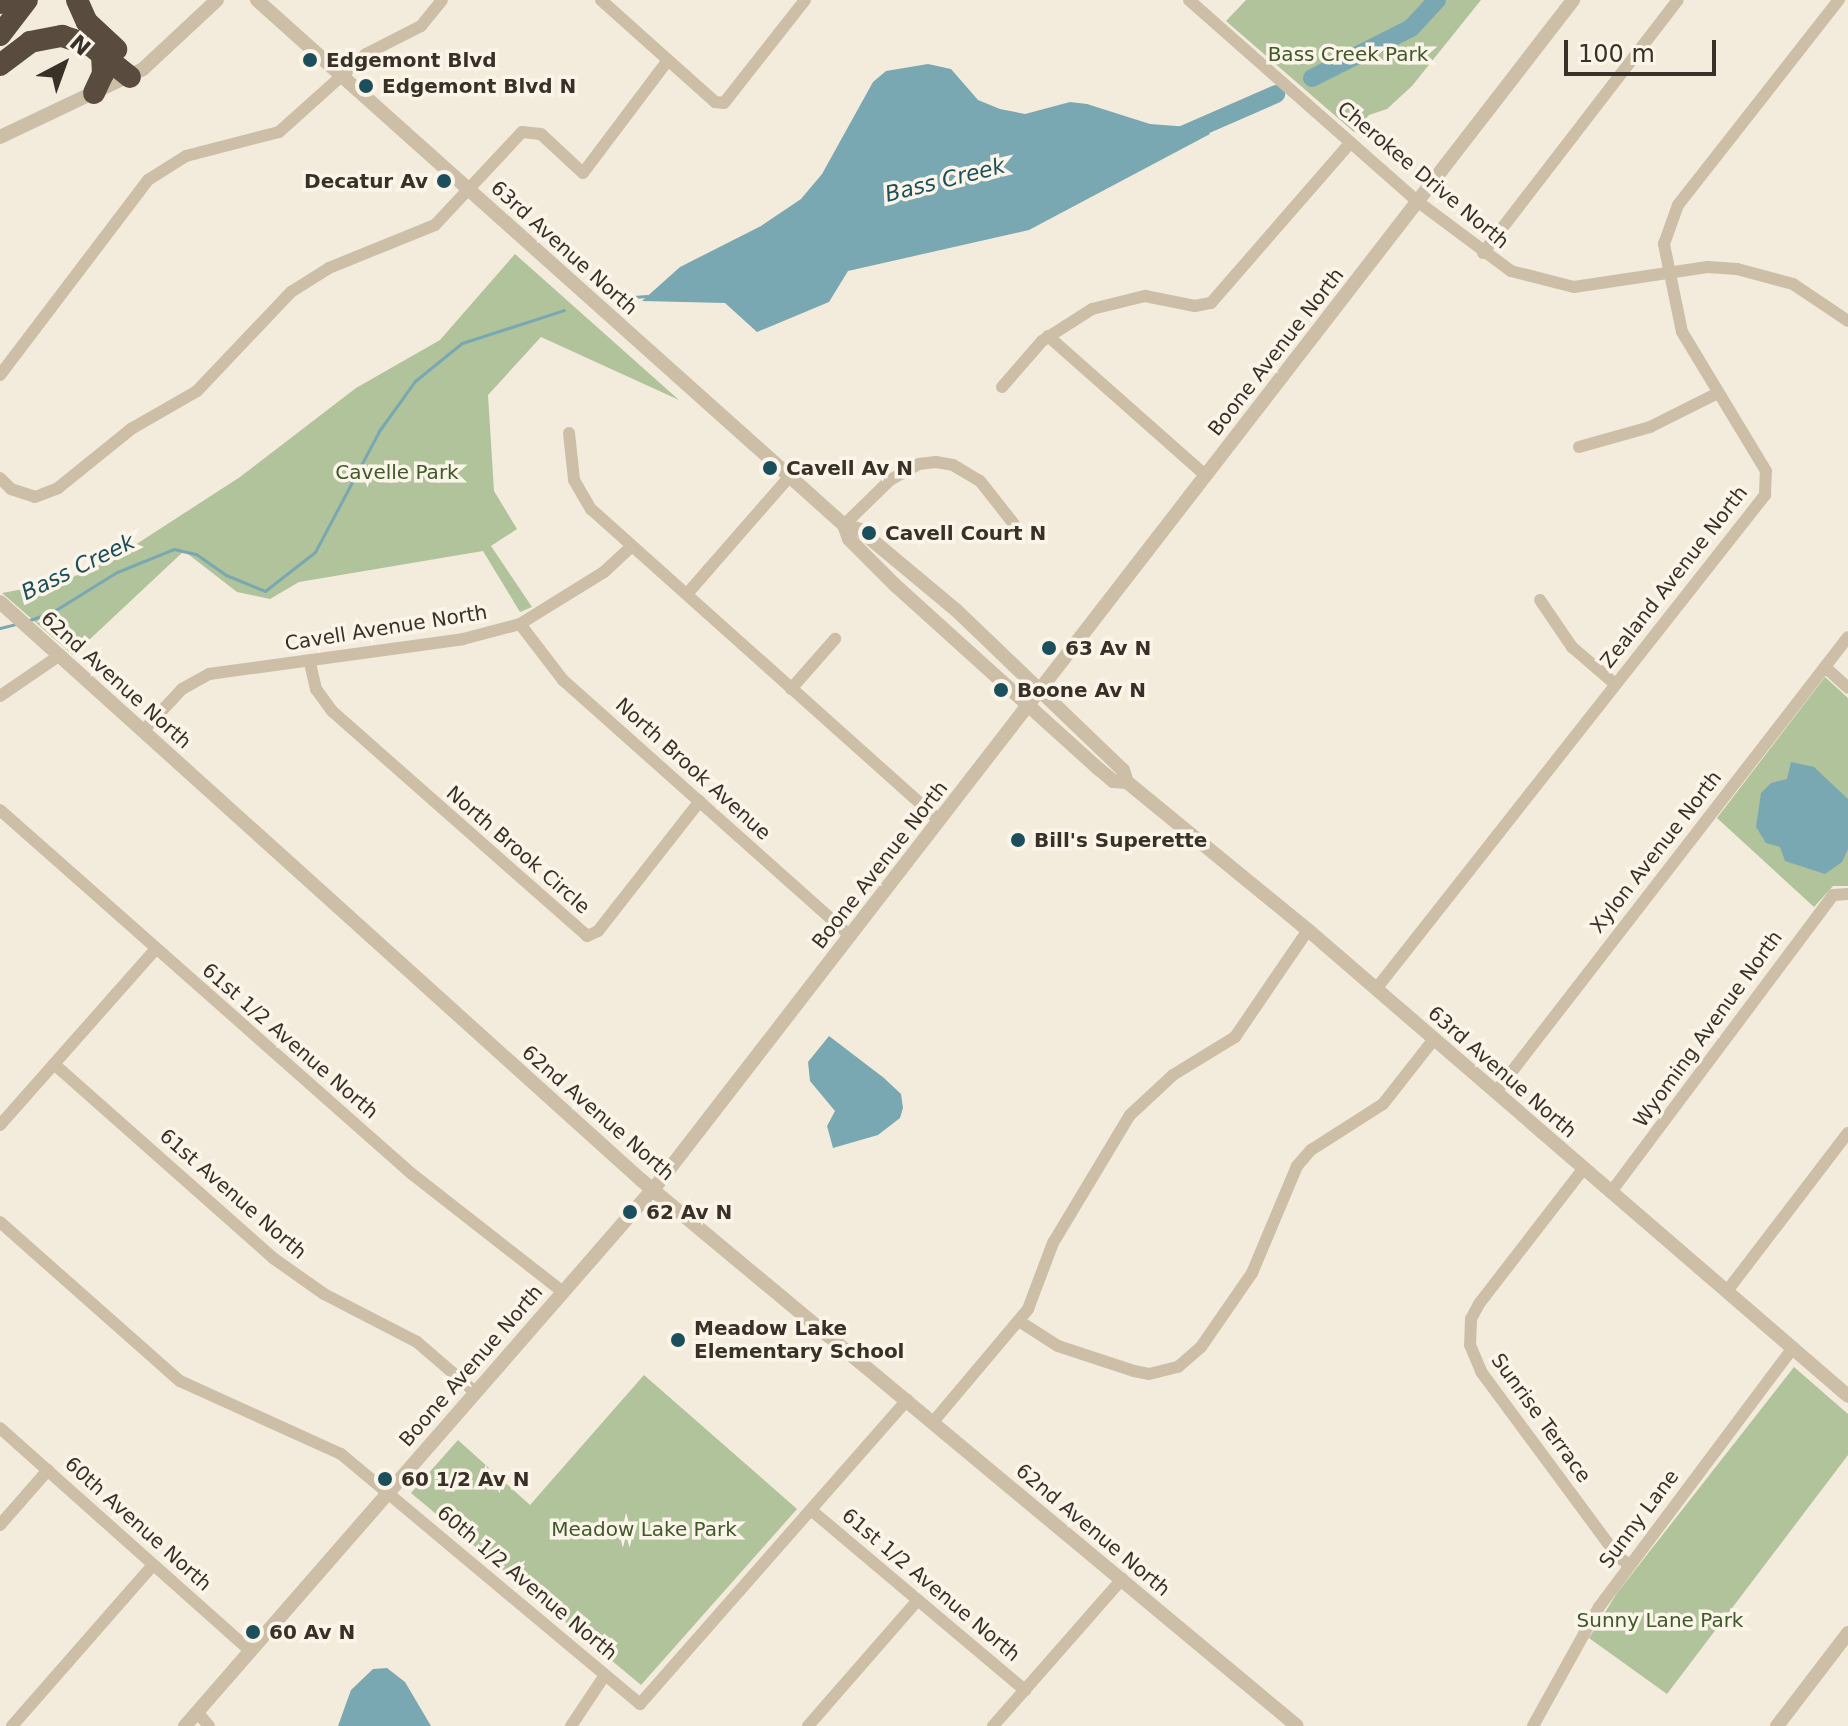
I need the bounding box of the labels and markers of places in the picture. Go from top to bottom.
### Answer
place label: Edgemont Blvd [326,48,497,72]
marker: Edgemont Blvd [301,51,319,69]
place label: Edgemont Blvd N [382,74,576,98]
marker: Edgemont Blvd N [357,77,375,95]
place label: Decatur Av [304,169,428,193]
marker: Decatur Av [435,172,453,190]
place label: Cavell Av N [786,456,913,480]
marker: Cavell Av N [761,459,779,477]
place label: Cavell Court N [885,521,1046,545]
marker: Cavell Court N [860,524,878,542]
place label: 63 Av N [1065,636,1151,660]
marker: 63 Av N [1040,639,1058,657]
place label: Boone Av N [1017,678,1146,702]
marker: Boone Av N [992,681,1010,699]
place label: Bill's Superette [1034,828,1207,852]
marker: Bill's Superette [1009,831,1027,849]
place label: 62 Av N [646,1200,732,1224]
marker: 62 Av N [621,1203,639,1221]
place label: Meadow Lake Elementary School [694,1316,904,1363]
marker: Meadow Lake Elementary School [669,1331,687,1349]
place label: 60 1/2 Av N [401,1467,529,1491]
marker: 60 1/2 Av N [376,1470,394,1488]
place label: 60 Av N [269,1620,355,1644]
marker: 60 Av N [244,1623,262,1641]

